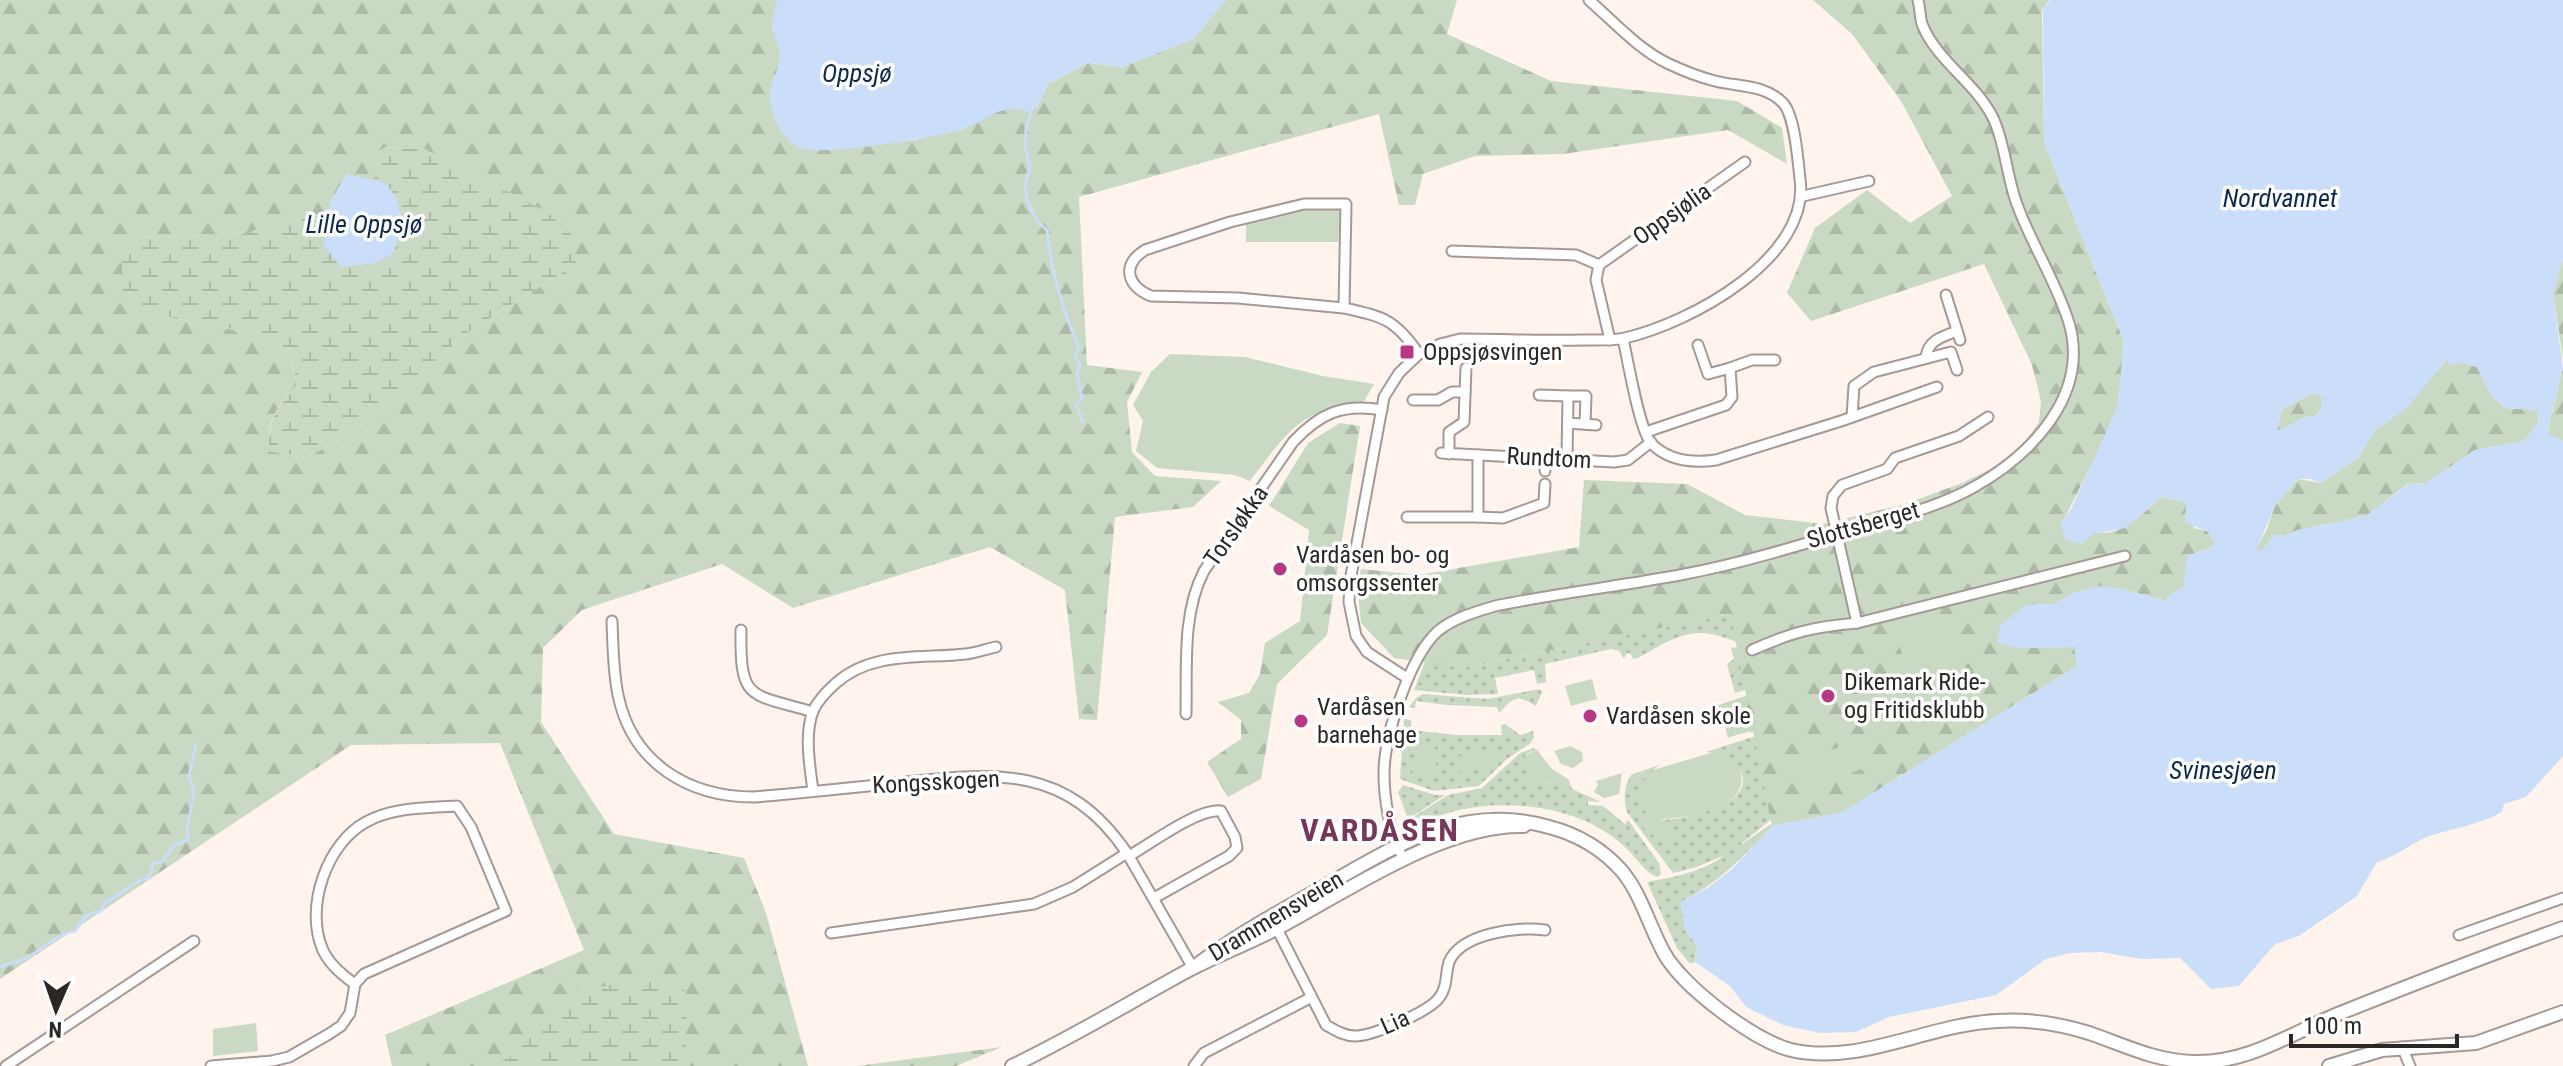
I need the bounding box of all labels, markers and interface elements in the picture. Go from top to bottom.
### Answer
water label: Oppsjø [822,58,892,88]
street label: Oppsjølia [1628,177,1716,251]
water label: Nordvannet [2223,183,2338,213]
water label: Lille Oppsjø [306,209,422,239]
place label: Oppsjøsvingen [1423,338,1562,366]
marker: Oppsjøsvingen [1398,343,1416,361]
street label: Rundtom [1506,442,1592,474]
street label: Torsløkka [1198,480,1274,572]
street label: Slottsberget [1804,496,1922,554]
place label: Vardåsen bo- og omsorgssenter [1296,541,1449,597]
marker: Vardåsen bo- og omsorgssenter [1271,560,1289,578]
place label: Dikemark Ride- og Fritidsklubb [1844,668,1986,724]
marker: Dikemark Ride- og Fritidsklubb [1819,687,1837,705]
place label: Vardåsen barnehage [1317,693,1417,749]
place label: Vardåsen skole [1606,702,1751,730]
marker: Vardåsen skole [1581,707,1599,725]
marker: Vardåsen barnehage [1292,712,1310,730]
water label: Svinesjøen [2169,755,2277,785]
street label: Kongsskogen [871,765,1001,799]
district label: VARDÅSEN [1300,810,1460,849]
street label: Drammensveien [1204,865,1348,967]
north arrow [16,970,96,1050]
scale bar [2291,998,2457,1048]
street label: Lia [1376,1003,1414,1041]
text: 100 m [2303,1012,2362,1040]
text: N [48,1017,62,1042]

